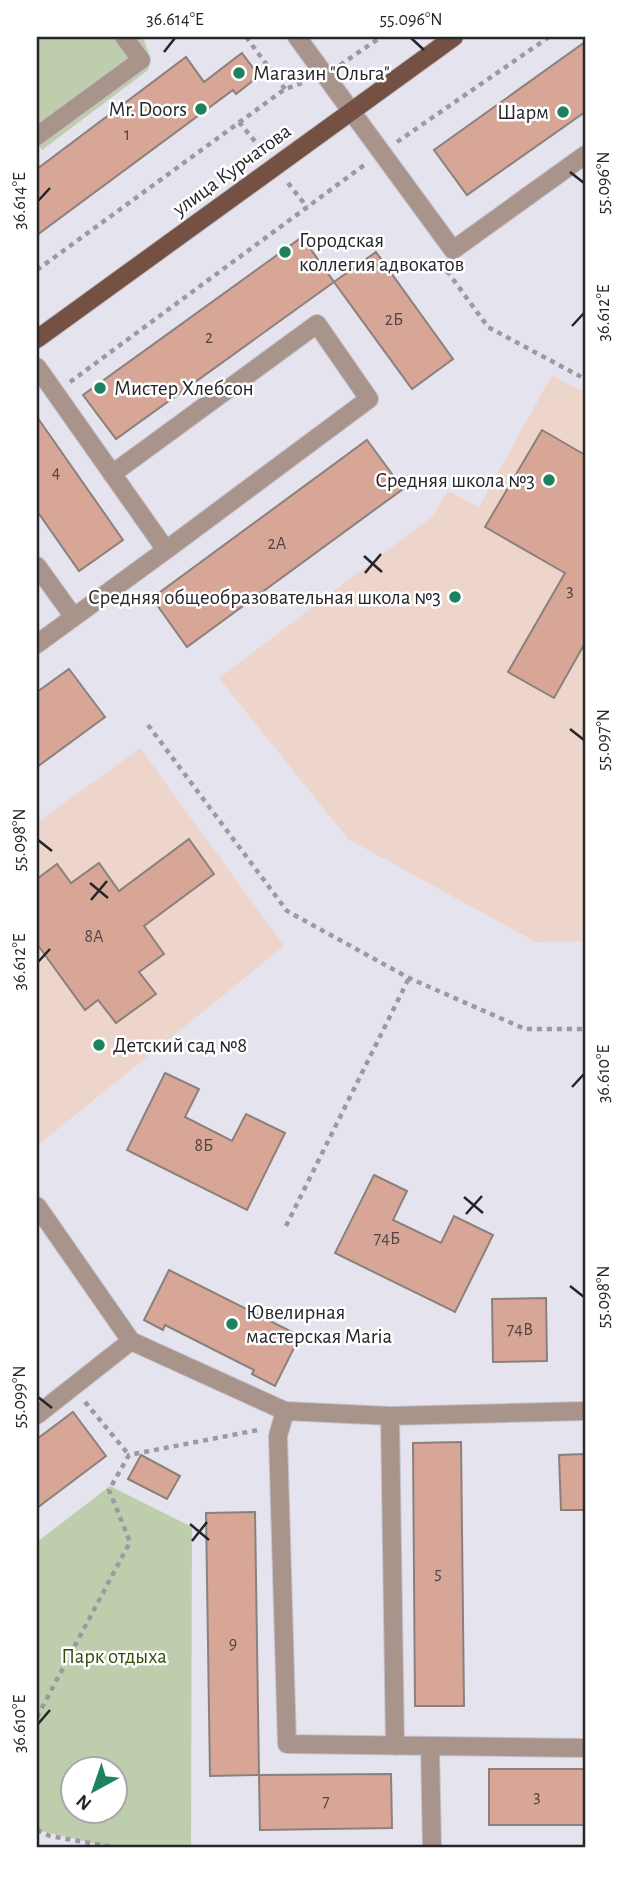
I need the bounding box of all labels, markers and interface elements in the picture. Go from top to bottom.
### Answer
text: 36.614°E [146,11,204,29]
text: 55.096°N [379,11,443,29]
place label: Магазин "Ольга" [253,63,390,84]
marker: Магазин "Ольга" [231,65,247,81]
place label: Mr. Doors [109,99,187,120]
marker: Mr. Doors [193,101,209,117]
place label: Шарм [497,102,549,123]
marker: Шарм [555,104,571,120]
street label: улица Курчатова [168,120,295,220]
house number: 1 [124,126,130,144]
text: 55.096°N [595,151,613,215]
text: 36.614°E [11,172,29,230]
place label: Городская коллегия адвокатов [299,230,464,275]
marker: Городская коллегия адвокатов [277,244,293,260]
text: 36.612°E [595,284,613,341]
house number: 2Б [385,311,403,329]
house number: 2 [205,329,213,347]
place label: Мистер Хлебсон [114,378,254,399]
marker: Мистер Хлебсон [92,380,108,396]
house number: 4 [52,464,61,482]
place label: Средняя школа №3 [375,470,535,491]
marker: Средняя школа №3 [541,472,557,488]
house number: 2А [268,535,287,553]
house number: 3 [566,582,574,600]
place label: Средняя общеобразовательная школа №3 [88,587,441,608]
marker: Средняя общеобразовательная школа №3 [447,589,463,605]
text: 55.097°N [595,709,613,771]
text: 55.098°N [11,808,29,872]
house number: 8А [84,928,104,946]
text: 36.612°E [11,933,29,990]
place label: Детский сад №8 [113,1035,247,1056]
marker: Детский сад №8 [91,1037,107,1053]
text: 36.610°E [595,1045,613,1103]
house number: 8Б [195,1137,213,1155]
house number: 74Б [374,1230,400,1248]
text: 55.098°N [595,1265,613,1329]
place label: Ювелирная мастерская Maria [246,1302,393,1347]
marker: Ювелирная мастерская Maria [224,1316,240,1332]
house number: 74В [507,1321,533,1339]
text: 55.099°N [11,1365,29,1429]
house number: 5 [434,1565,442,1583]
house number: 9 [229,1635,237,1653]
park label: Парк отдыха [61,1646,167,1667]
text: 36.610°E [11,1695,29,1753]
north arrow [60,1756,130,1826]
house number: 3 [533,1788,541,1806]
text: N [73,1790,95,1813]
house number: 7 [322,1793,330,1811]

